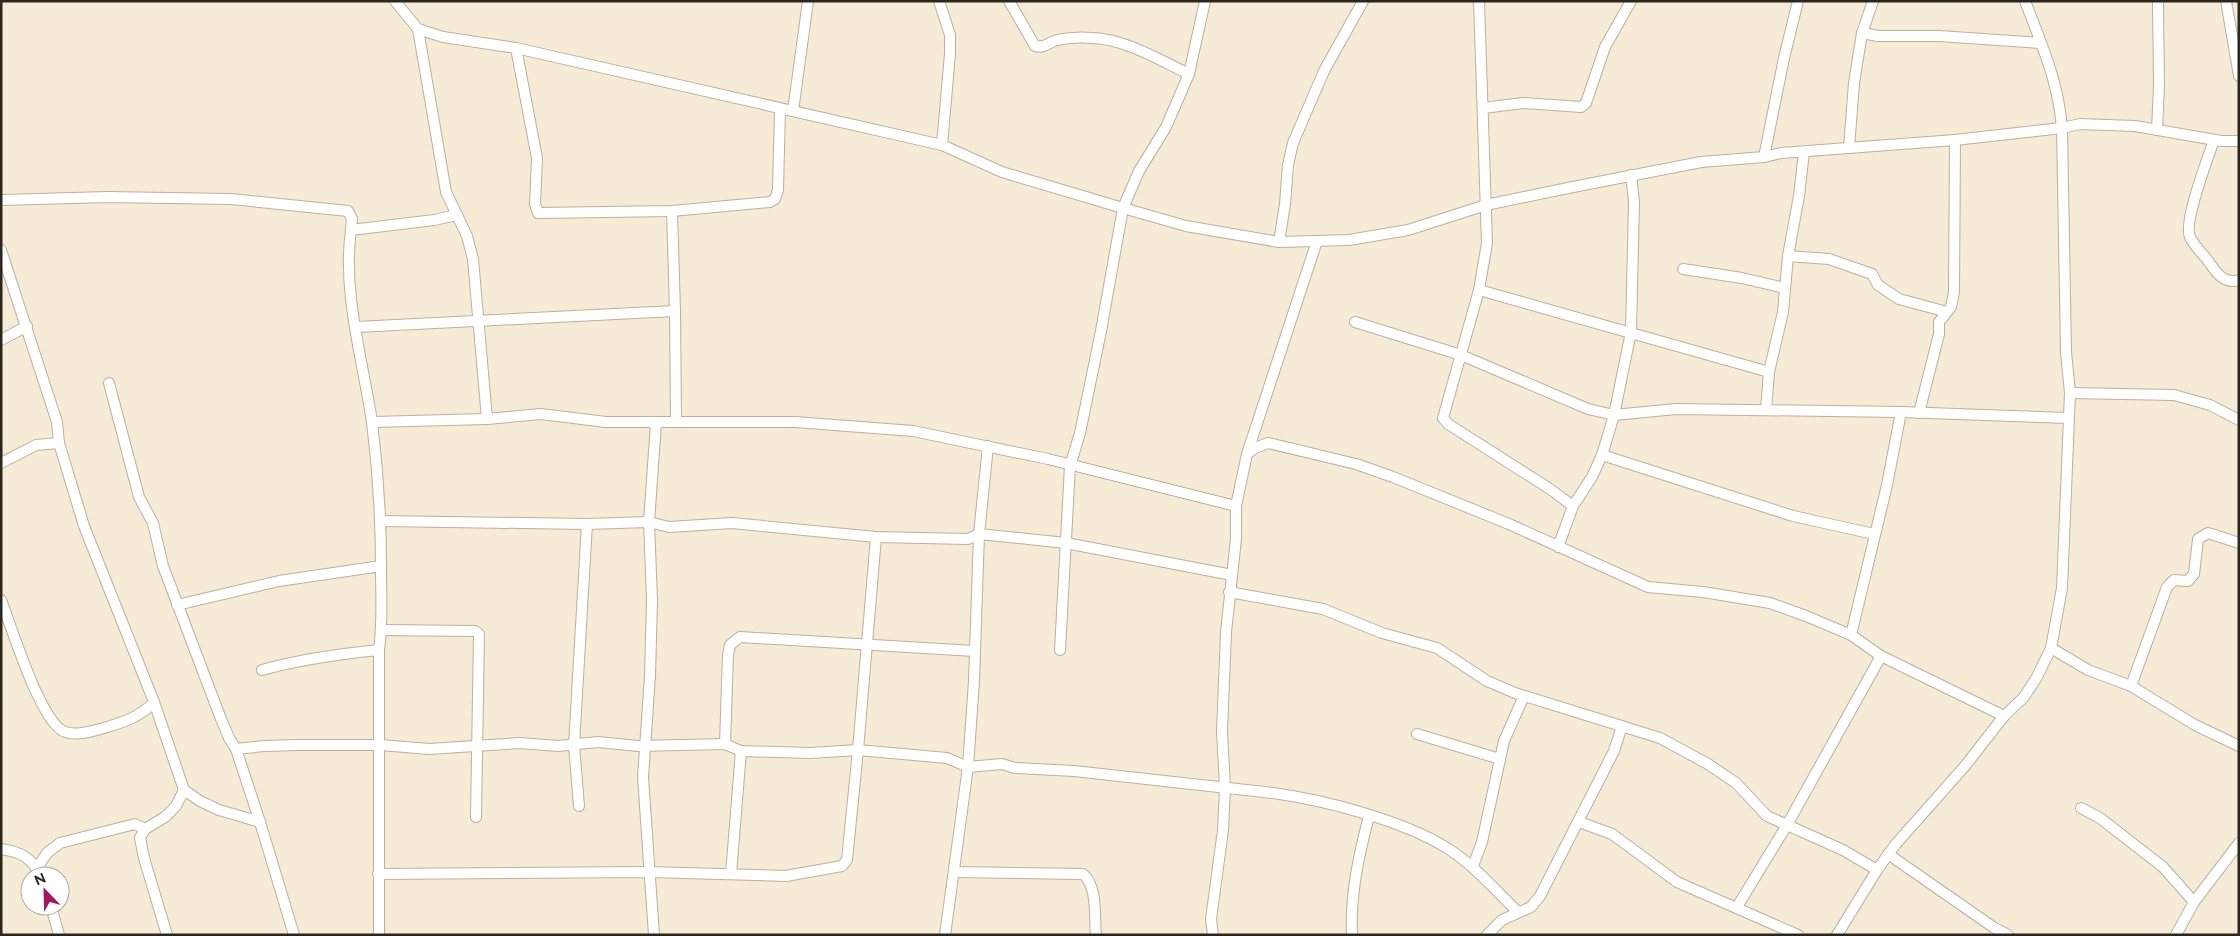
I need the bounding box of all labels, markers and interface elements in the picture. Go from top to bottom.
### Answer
north arrow [20,866,70,916]
text: N [32,870,48,888]

